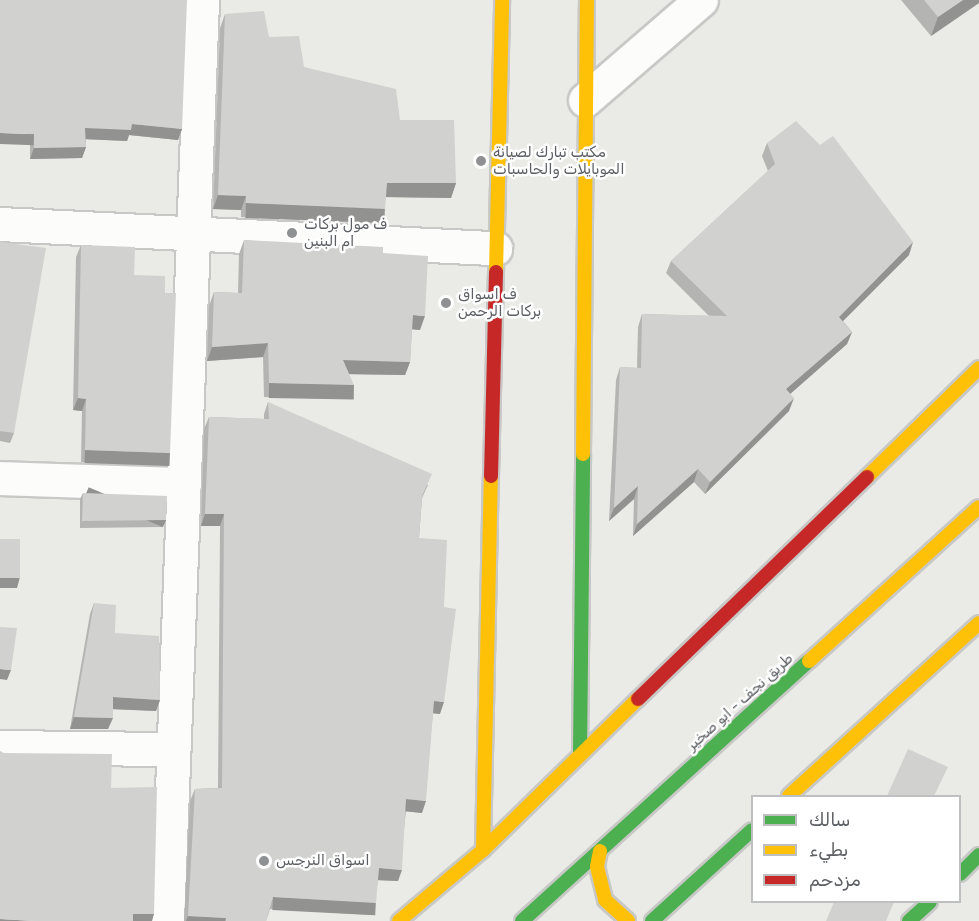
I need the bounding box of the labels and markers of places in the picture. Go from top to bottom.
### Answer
place label: مكتب تبارك لصيانة الموبايلات والحاسبات [493,143,625,178]
marker: مكتب تبارك لصيانة الموبايلات والحاسبات [474,154,488,168]
place label: ف مول بركات ام البنين [304,215,387,250]
marker: ف مول بركات ام البنين [285,226,299,240]
place label: ف اسواق بركات الرحمن [458,285,541,320]
marker: ف اسواق بركات الرحمن [439,296,453,310]
place label: اسواق النرجس [276,852,370,870]
marker: اسواق النرجس [257,854,271,868]

